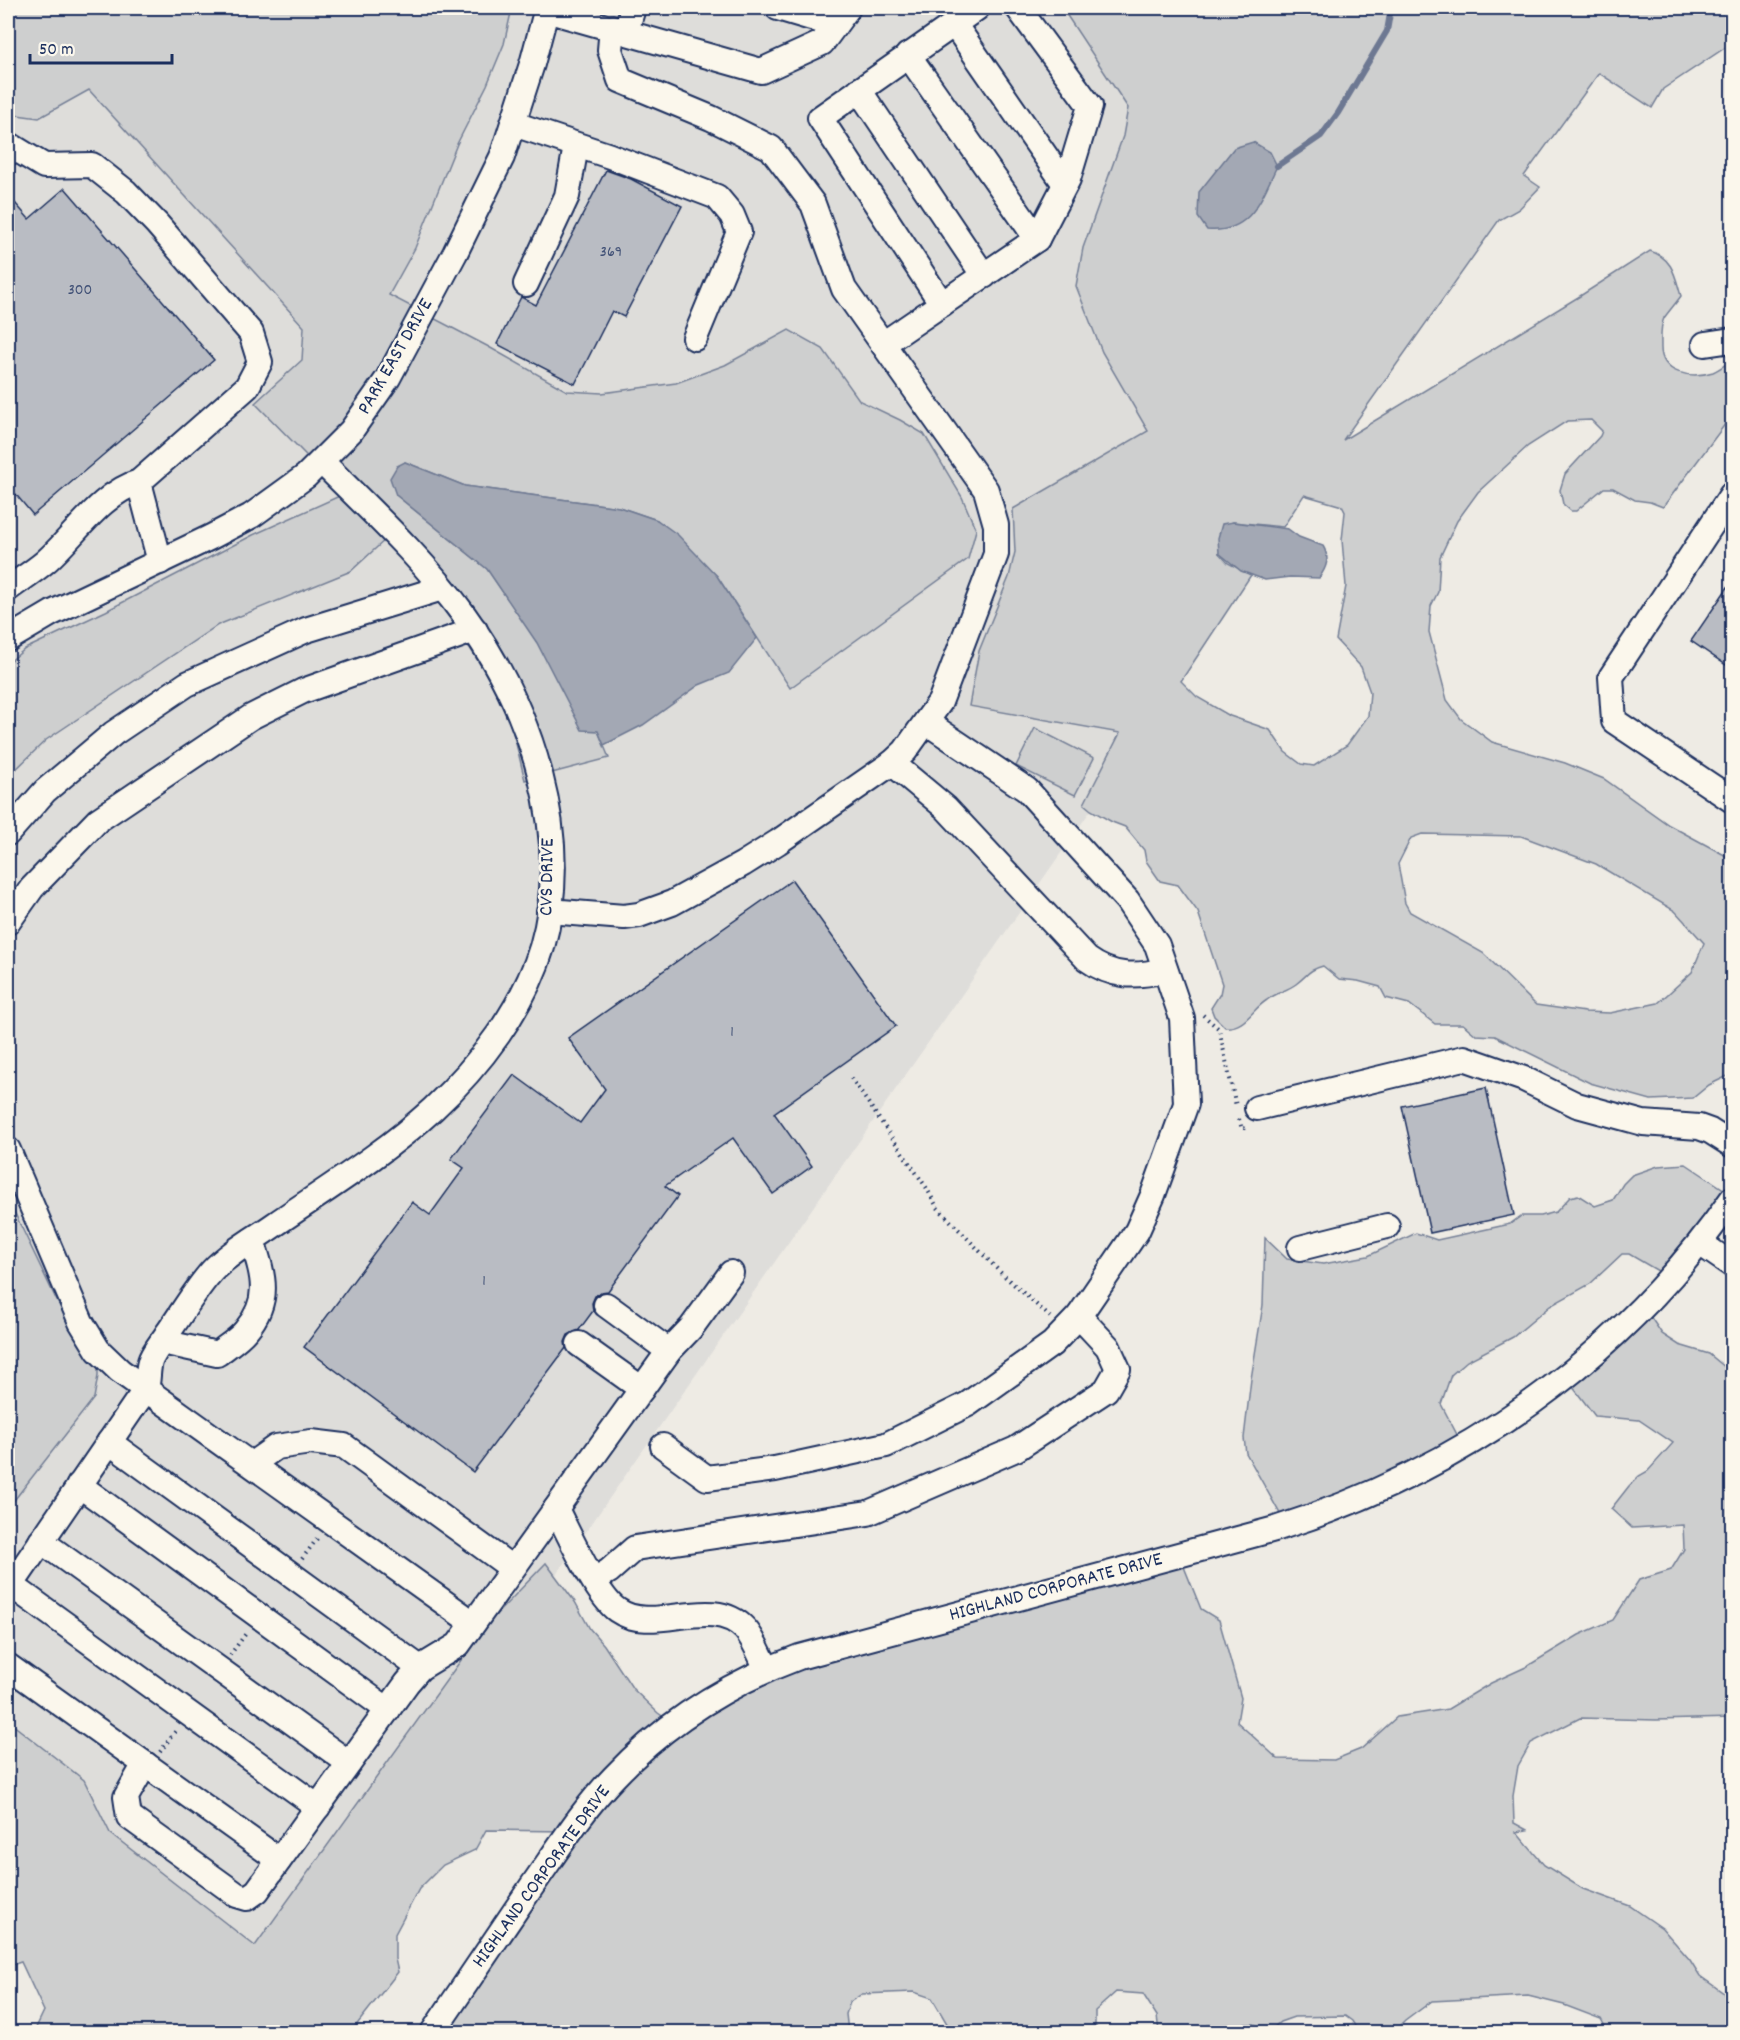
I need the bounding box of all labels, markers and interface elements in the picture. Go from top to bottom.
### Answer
scale bar [30,27,172,65]
text: 50 m [39,38,74,63]
house number: 369 [600,241,622,264]
house number: 300 [68,279,92,302]
street label: PARK EAST DRIVE [351,294,441,420]
street label: CVS DRIVE [533,838,563,916]
house number: 1 [730,1021,734,1044]
house number: 1 [482,1270,486,1293]
street label: HIGHLAND CORPORATE DRIVE [946,1546,1166,1630]
street label: HIGHLAND CORPORATE DRIVE [466,1780,618,1974]

